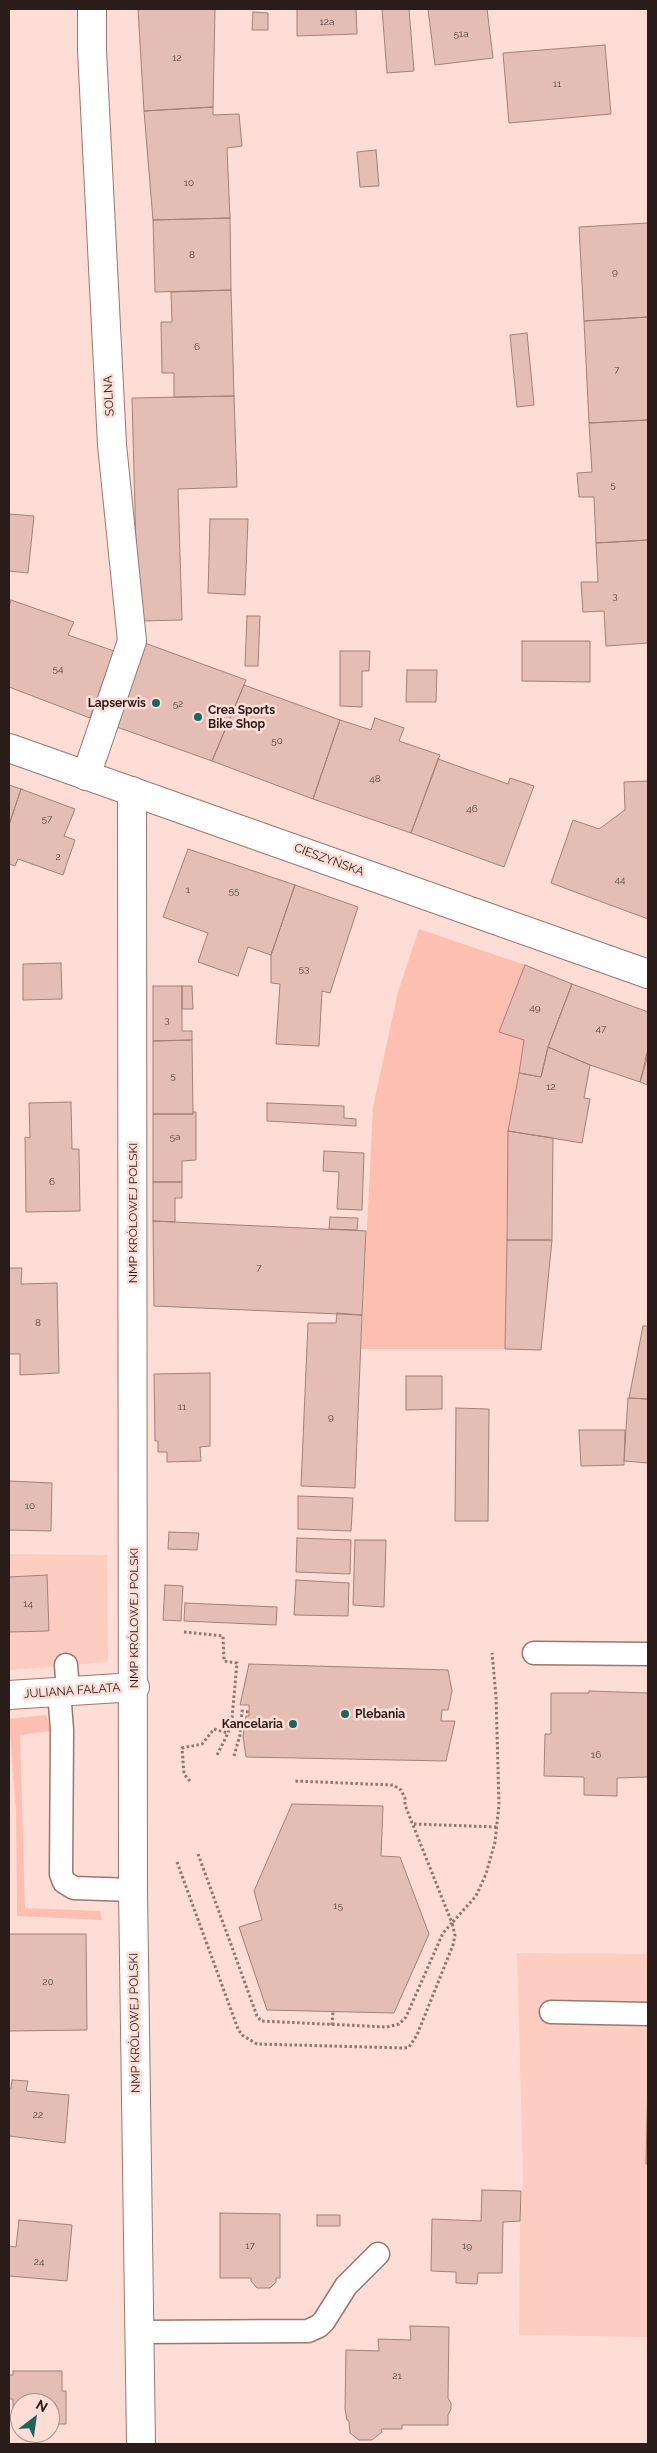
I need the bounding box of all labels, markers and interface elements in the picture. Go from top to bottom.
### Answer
house number: 12a [320,16,334,28]
house number: 51a [453,28,469,40]
house number: 12 [172,52,182,64]
house number: 11 [553,78,561,90]
house number: 10 [184,177,194,189]
house number: 8 [189,249,195,261]
house number: 9 [612,266,618,278]
house number: 6 [194,341,200,353]
house number: 7 [614,364,620,376]
street label: SOLNA [101,375,117,417]
house number: 5 [610,479,616,491]
house number: 3 [612,590,618,602]
house number: 54 [53,663,63,675]
place label: Lapserwis [88,696,146,710]
marker: Lapserwis [150,697,162,709]
house number: 52 [173,698,183,710]
place label: Crea Sports Bike Shop [208,703,275,731]
marker: Crea Sports Bike Shop [192,711,204,723]
house number: 50 [271,735,283,747]
house number: 48 [369,773,381,785]
house number: 46 [466,803,478,815]
house number: 57 [42,813,52,825]
street label: CIESZYŃSKA [292,841,366,879]
house number: 2 [55,851,61,863]
house number: 44 [615,874,625,886]
house number: 1 [186,884,190,896]
house number: 55 [229,885,239,897]
house number: 53 [299,963,309,975]
house number: 49 [529,1002,541,1014]
house number: 3 [164,1014,170,1026]
house number: 47 [596,1023,606,1035]
house number: 5 [170,1070,176,1082]
house number: 12 [546,1081,556,1093]
house number: 5a [170,1131,180,1143]
street label: NMP KRÓLOWEJ POLSKI [126,1143,140,1283]
house number: 6 [49,1176,55,1188]
house number: 7 [256,1262,262,1274]
house number: 8 [35,1317,41,1329]
house number: 11 [178,1401,186,1413]
house number: 9 [328,1411,334,1423]
house number: 10 [25,1500,35,1512]
street label: NMP KRÓLOWEJ POLSKI [127,1548,141,1688]
house number: 14 [23,1598,33,1610]
street label: JULIANA FAŁATA [23,1680,121,1702]
place label: Plebania [355,1707,405,1721]
marker: Plebania [339,1708,351,1720]
place label: Kancelaria [222,1717,283,1731]
marker: Kancelaria [287,1718,299,1730]
house number: 16 [591,1749,601,1761]
house number: 15 [333,1900,343,1912]
street label: NMP KRÓLOWEJ POLSKI [127,1953,143,2093]
house number: 20 [42,1976,54,1988]
house number: 22 [33,2109,43,2121]
house number: 17 [245,2240,255,2252]
house number: 19 [462,2240,472,2252]
house number: 24 [34,2256,44,2268]
house number: 21 [392,2370,402,2382]
north arrow [10,2393,60,2443]
text: N [33,2396,51,2415]

